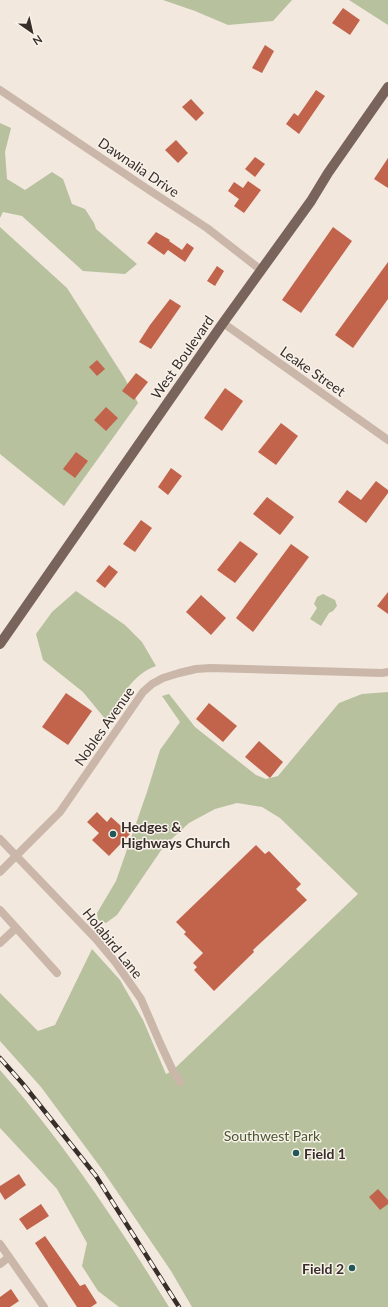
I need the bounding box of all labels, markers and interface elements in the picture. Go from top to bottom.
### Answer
north arrow [12,12,52,52]
text: N [31,33,45,48]
street label: Dawnalia Drive [95,134,183,200]
street label: West Boulevard [147,312,217,402]
street label: Leake Street [277,342,349,400]
street label: Nobles Avenue [71,683,137,769]
place label: Hedges & Highways Church [121,818,230,851]
marker: Hedges & Highways Church [108,829,118,839]
street label: Holabird Lane [79,904,147,982]
park label: Southwest Park [224,1127,321,1144]
place label: Field 1 [304,1145,346,1162]
marker: Field 1 [291,1148,301,1158]
place label: Field 2 [302,1260,344,1277]
marker: Field 2 [347,1263,357,1273]

